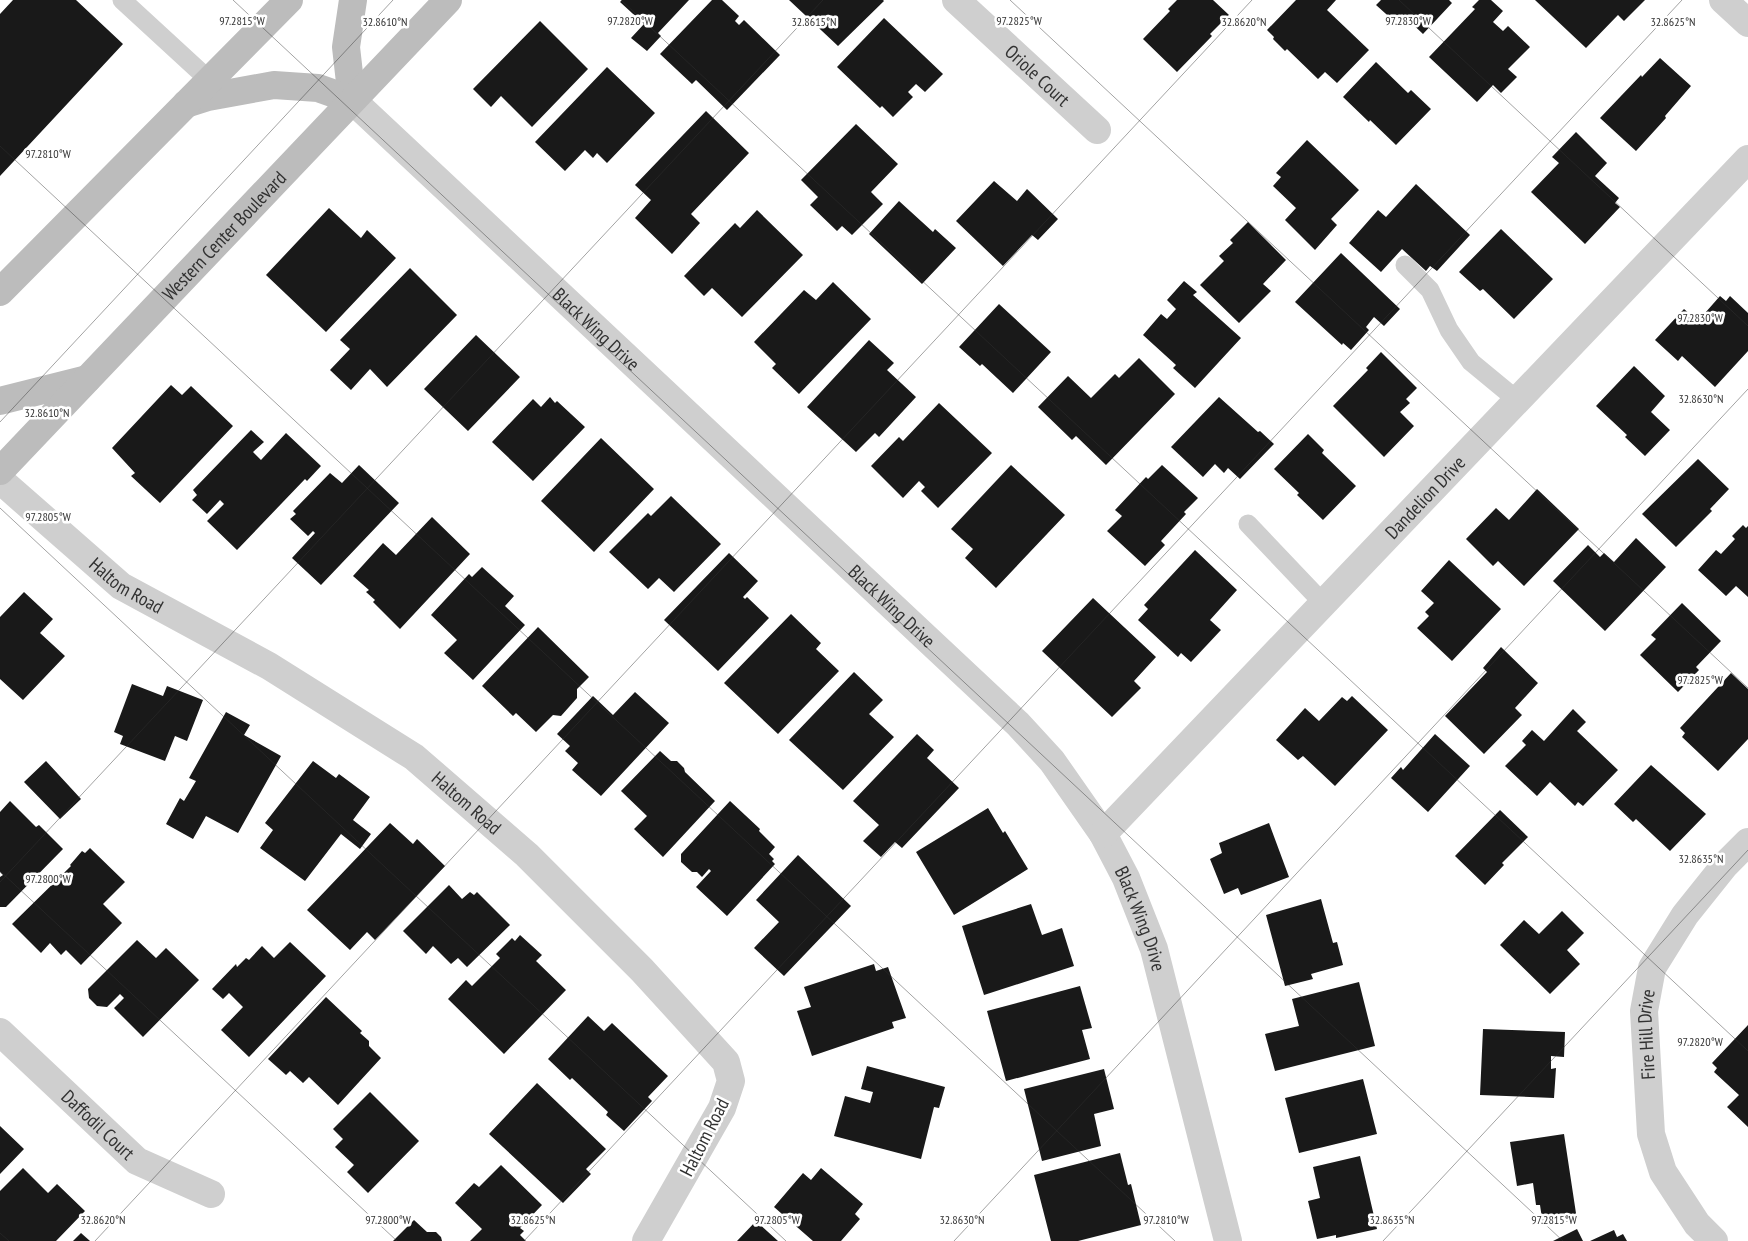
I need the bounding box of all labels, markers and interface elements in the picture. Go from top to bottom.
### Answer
text: 97.2815°W [219,13,265,28]
text: 97.2820°W [607,13,653,28]
text: 97.2825°W [996,13,1042,28]
text: 97.2830°W [1385,13,1431,28]
text: 32.8610°N [362,14,408,29]
text: 32.8615°N [791,14,837,29]
text: 32.8620°N [1221,14,1267,29]
text: 32.8625°N [1650,14,1696,29]
street label: Oriole Court [1000,39,1076,112]
text: 97.2810°W [25,146,71,161]
street label: Western Center Boulevard [157,166,291,305]
street label: Black Wing Drive [548,283,645,376]
text: 97.2830°W [1677,310,1723,325]
text: 32.8630°N [1678,391,1724,406]
text: 32.8610°N [24,405,70,420]
street label: Dandelion Drive [1380,450,1470,544]
text: 97.2805°W [25,509,71,524]
street label: Haltom Road [84,552,167,619]
street label: Black Wing Drive [843,559,941,653]
text: 97.2825°W [1677,672,1723,687]
street label: Haltom Road [427,766,506,839]
text: 32.8635°N [1678,851,1724,866]
street label: Black Wing Drive [1110,862,1171,974]
text: 97.2800°W [25,871,71,886]
street label: Fire Hill Drive [1632,987,1660,1080]
text: 97.2820°W [1677,1034,1723,1049]
street label: Daffodil Court [57,1084,140,1165]
street label: Haltom Road [674,1094,734,1180]
text: 32.8620°N [80,1212,126,1227]
text: 97.2800°W [365,1212,411,1227]
text: 32.8625°N [510,1212,556,1227]
text: 97.2805°W [754,1212,800,1227]
text: 32.8630°N [939,1212,985,1227]
text: 97.2810°W [1143,1212,1189,1227]
text: 32.8635°N [1369,1212,1415,1227]
text: 97.2815°W [1531,1212,1577,1227]

